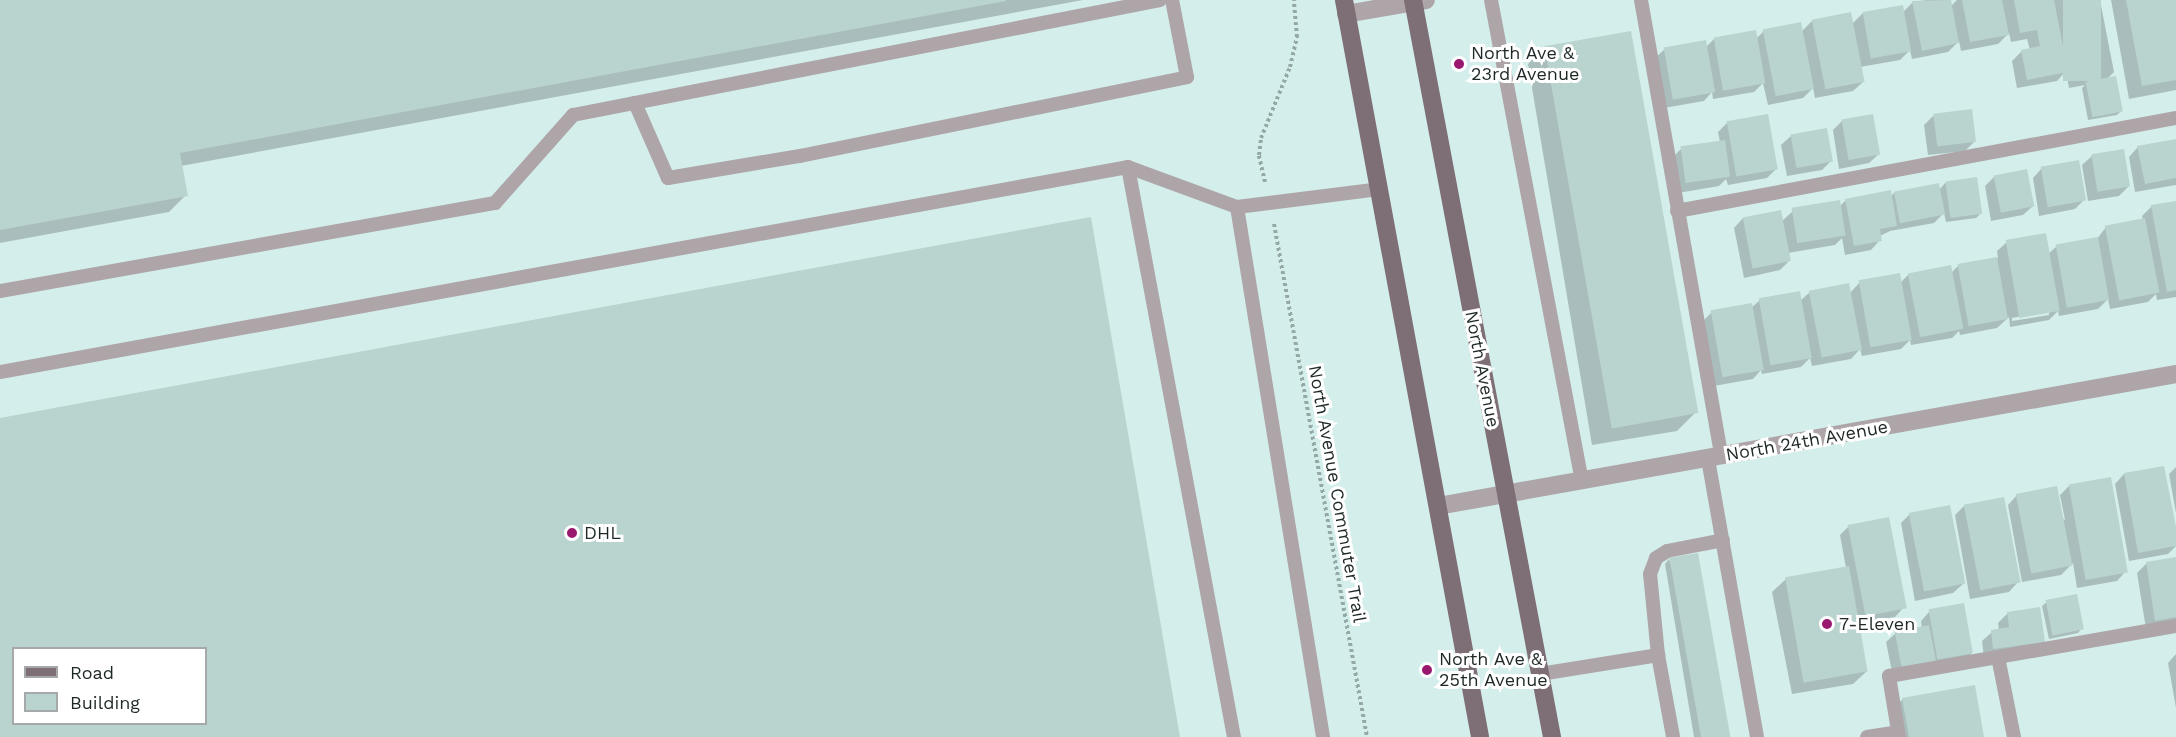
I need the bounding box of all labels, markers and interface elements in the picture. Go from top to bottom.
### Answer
place label: North Ave & 23rd Avenue [1471,43,1580,86]
marker: North Ave & 23rd Avenue [1452,57,1466,71]
street label: North Avenue [1460,308,1504,430]
street label: North Avenue Commuter Trail [1304,363,1370,625]
street label: North 24th Avenue [1724,416,1890,466]
place label: DHL [584,522,621,544]
marker: DHL [565,526,579,540]
place label: 7-Eleven [1839,613,1915,635]
marker: 7-Eleven [1820,617,1834,631]
legend [12,647,207,725]
place label: North Ave & 25th Avenue [1439,649,1548,692]
text: Road [70,662,114,683]
marker: North Ave & 25th Avenue [1420,663,1434,677]
text: Building [70,692,140,713]

